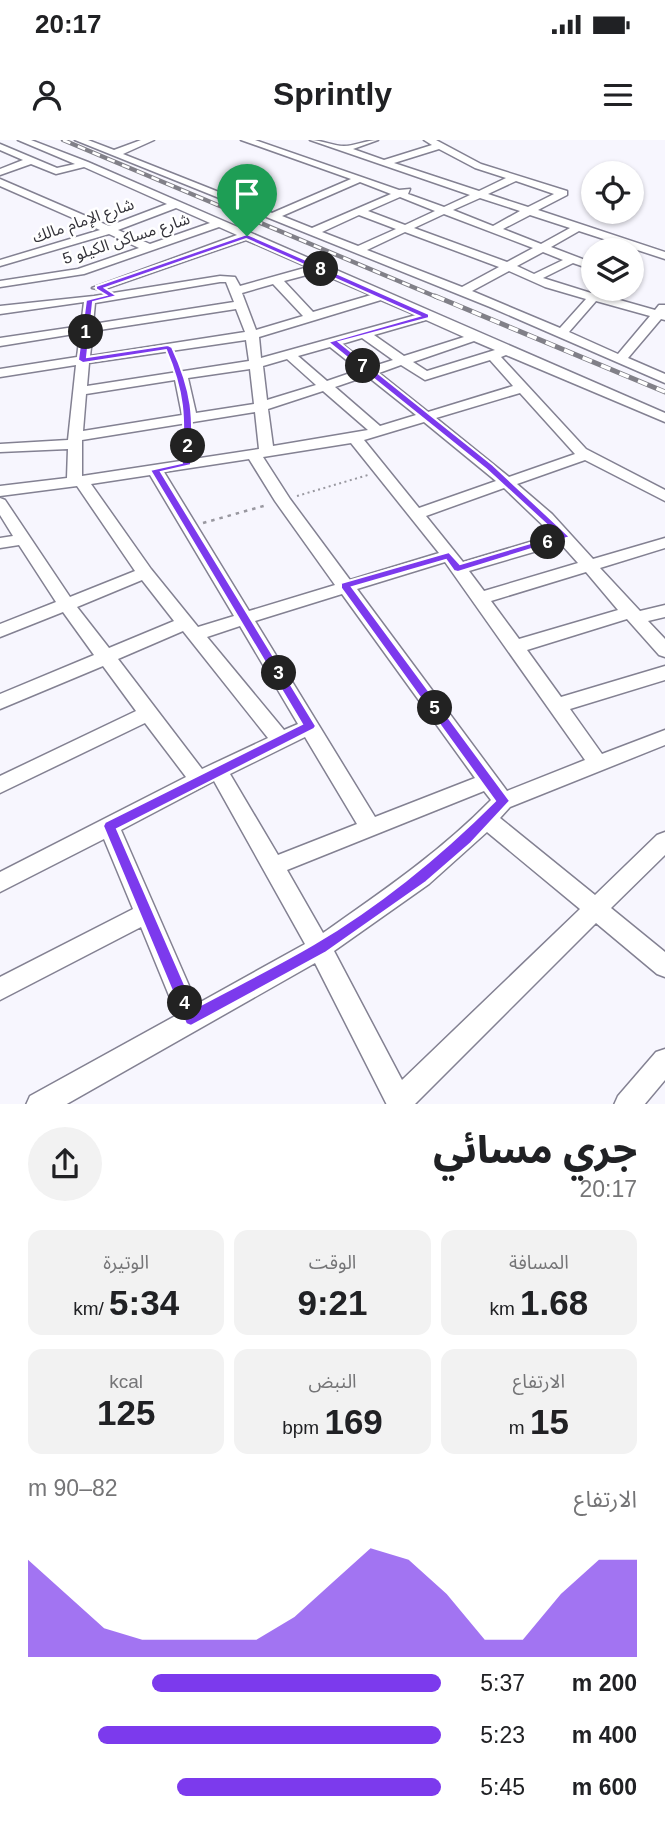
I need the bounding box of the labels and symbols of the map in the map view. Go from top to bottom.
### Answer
pin [217,164,277,236]
street label: شارع الإمام مالك [30,195,137,250]
street label: شارع مساكن الكيلو 5 [60,210,193,271]
pin: 8 [304,251,338,286]
pin: 1 [68,314,104,350]
pin: 7 [346,348,380,384]
pin: 2 [170,428,206,464]
pin: 6 [530,524,566,560]
pin: 3 [262,656,296,690]
pin: 5 [418,690,452,726]
pin: 4 [168,986,202,1020]

